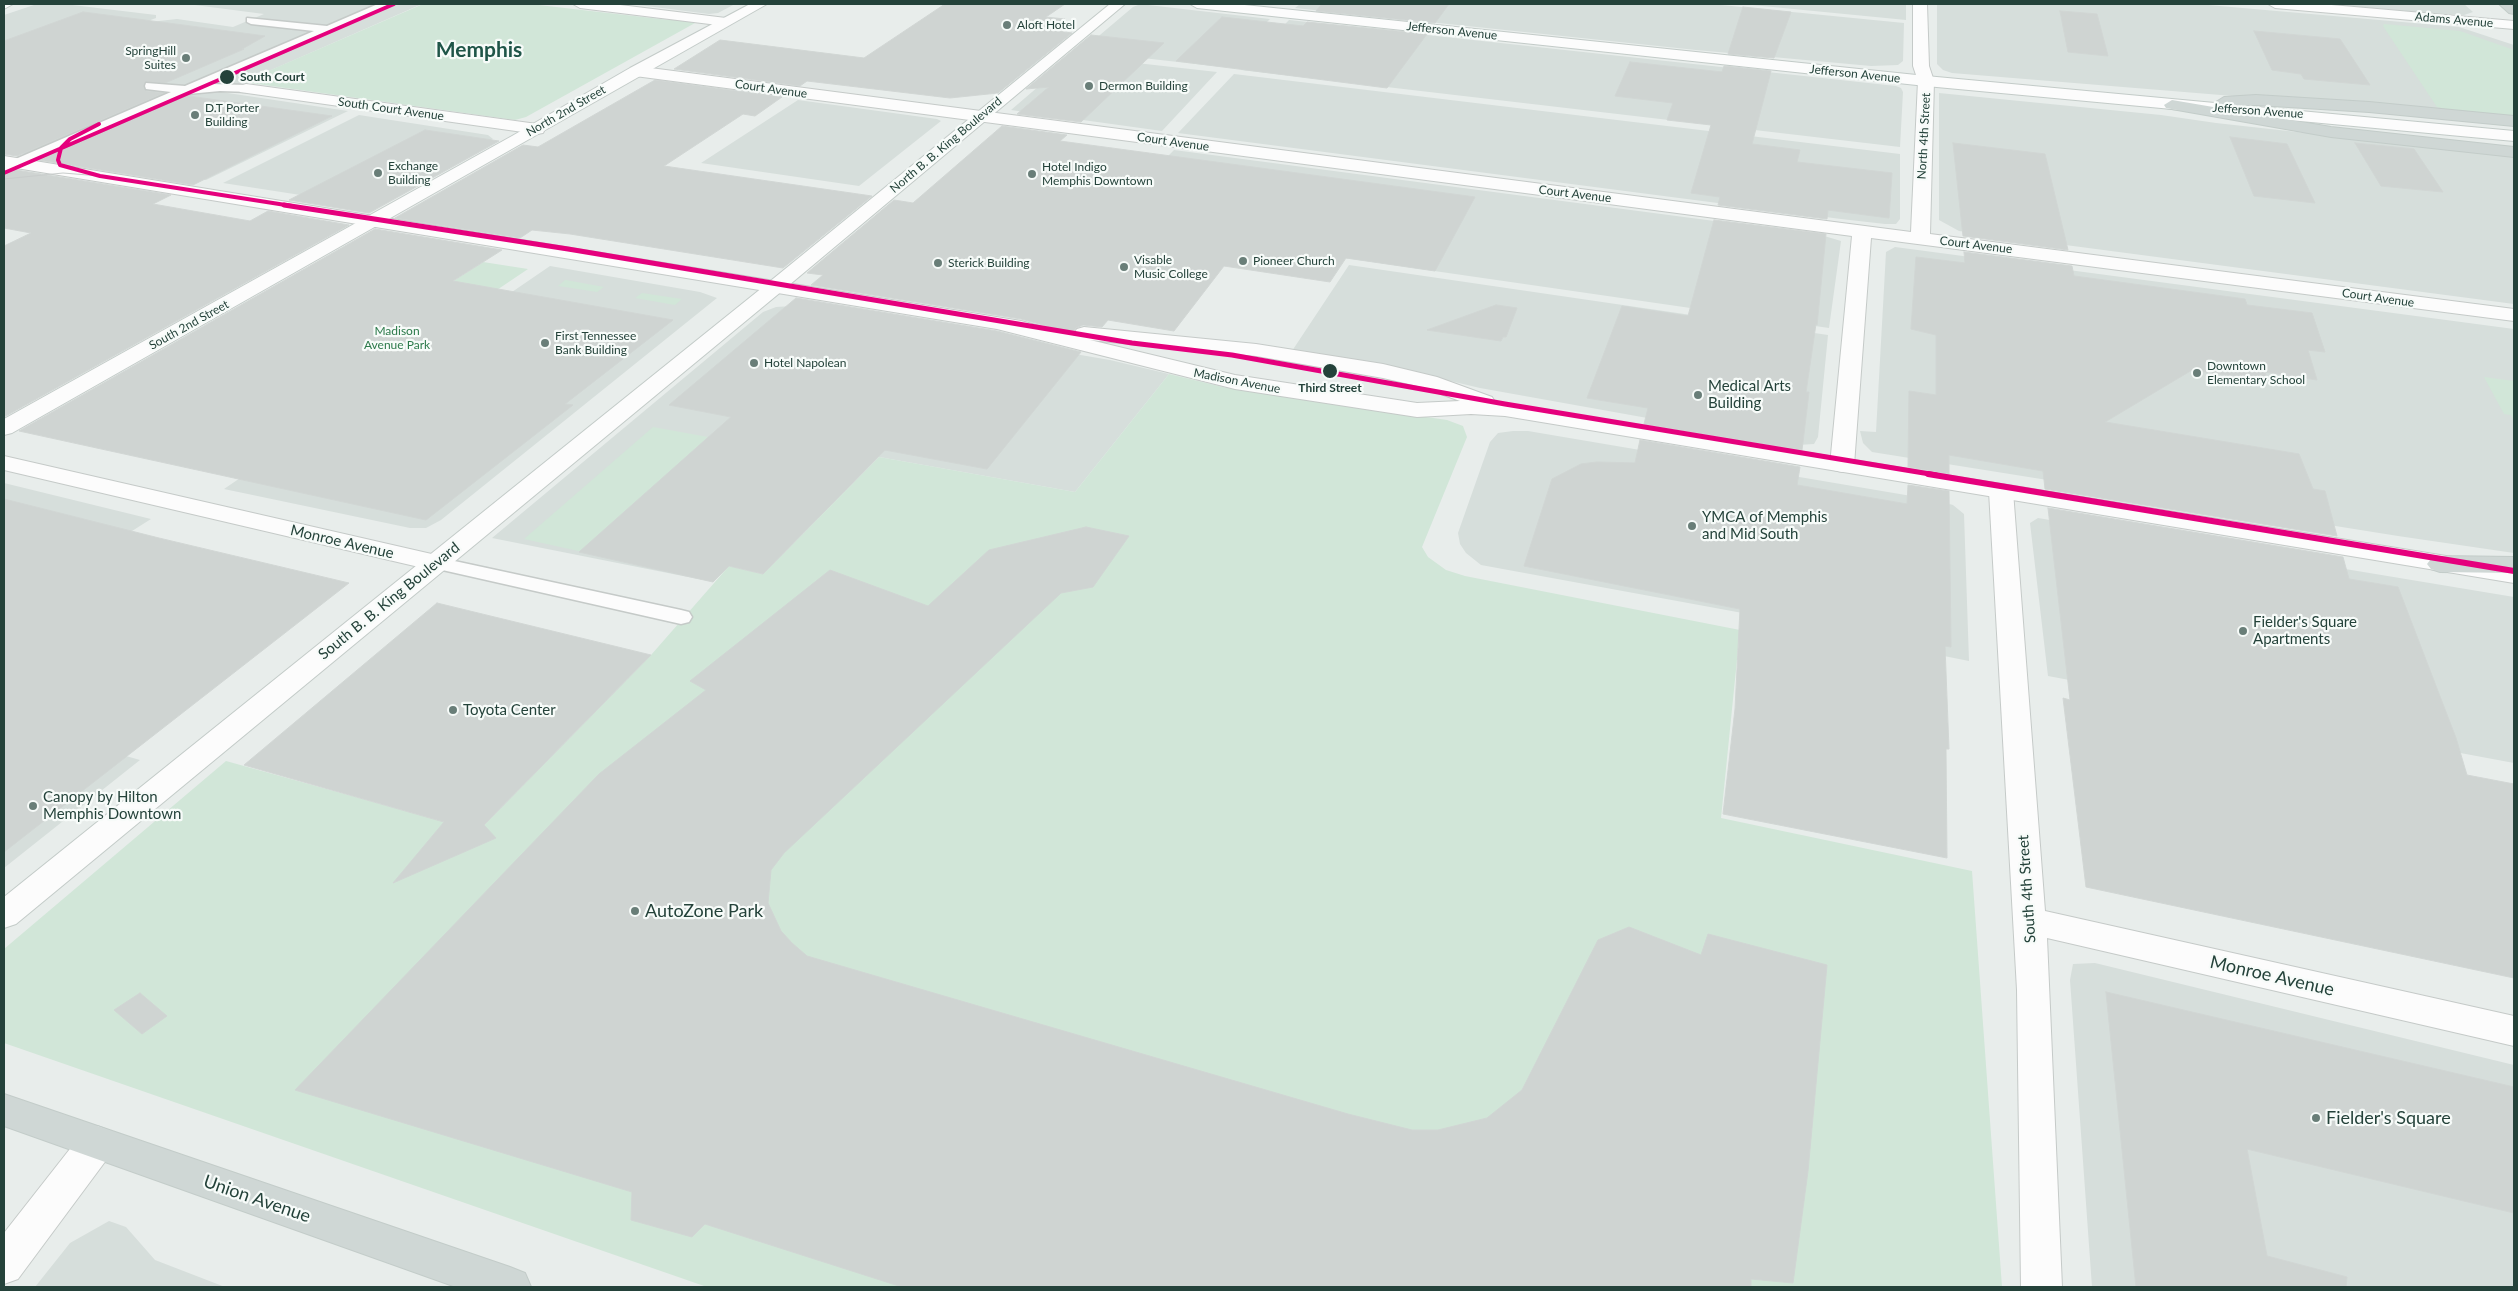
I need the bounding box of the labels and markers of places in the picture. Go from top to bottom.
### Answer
place label: Aloft Hotel [1017,18,1075,32]
marker: Aloft Hotel [1001,19,1013,31]
place label: SpringHill Suites [125,44,176,72]
marker: SpringHill Suites [180,52,192,64]
marker: South Court [218,68,236,86]
place label: South Court [240,70,305,84]
place label: Dermon Building [1099,79,1188,93]
marker: Dermon Building [1083,80,1095,92]
place label: D.T Porter Building [205,101,259,129]
marker: D.T Porter Building [189,109,201,121]
place label: Exchange Building [388,159,438,187]
place label: Hotel Indigo Memphis Downtown [1042,160,1153,188]
marker: Exchange Building [372,167,384,179]
marker: Hotel Indigo Memphis Downtown [1026,168,1038,180]
place label: Visable Music College [1134,253,1208,281]
place label: Pioneer Church [1253,254,1335,268]
marker: Pioneer Church [1237,255,1249,267]
place label: Sterick Building [948,256,1030,270]
marker: Sterick Building [932,257,944,269]
marker: Visable Music College [1118,261,1130,273]
place label: First Tennessee Bank Building [555,329,636,357]
marker: First Tennessee Bank Building [539,337,551,349]
place label: Hotel Napolean [764,356,846,370]
marker: Hotel Napolean [748,357,760,369]
place label: Downtown Elementary School [2207,359,2305,387]
marker: Third Street [1321,362,1339,380]
marker: Downtown Elementary School [2191,367,2203,379]
place label: Medical Arts Building [1708,377,1791,412]
place label: Third Street [1298,381,1362,395]
marker: Medical Arts Building [1692,389,1704,401]
place label: YMCA of Memphis and Mid South [1702,508,1828,543]
marker: YMCA of Memphis and Mid South [1686,520,1698,532]
place label: Fielder's Square Apartments [2253,613,2357,648]
marker: Fielder's Square Apartments [2237,625,2249,637]
place label: Toyota Center [463,701,556,719]
marker: Toyota Center [447,704,459,716]
place label: Canopy by Hilton Memphis Downtown [43,788,181,823]
marker: Canopy by Hilton Memphis Downtown [27,800,39,812]
place label: AutoZone Park [645,900,763,922]
marker: AutoZone Park [629,905,641,917]
place label: Fielder's Square [2326,1107,2451,1129]
marker: Fielder's Square [2310,1112,2322,1124]

